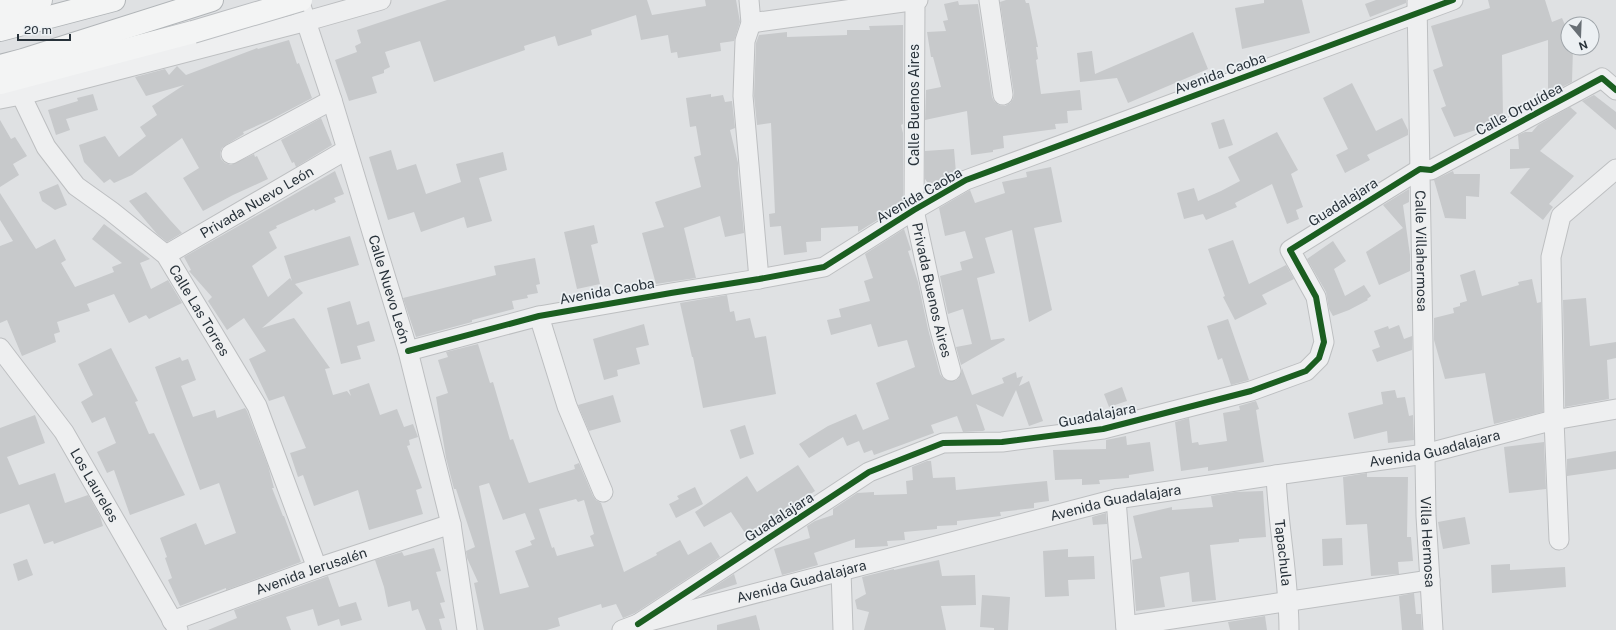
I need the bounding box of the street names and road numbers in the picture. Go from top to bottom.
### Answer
street label: Calle Buenos Aires [906,44,922,166]
street label: Avenida Caoba [1172,49,1268,97]
street label: Calle Orquídea [1473,79,1565,139]
street label: Privada Nuevo León [197,163,316,241]
street label: Avenida Caoba [873,164,965,226]
street label: Guadalajara [1305,174,1381,230]
street label: Calle Villahermosa [1412,190,1430,312]
street label: Privada Buenos Aires [909,221,955,359]
street label: Calle Nuevo León [365,233,413,346]
street label: Calle Las Torres [166,262,233,359]
street label: Avenida Caoba [558,275,656,307]
street label: Guadalajara [1057,400,1137,430]
street label: Avenida Guadalajara [1368,427,1502,470]
street label: Los Laureles [67,446,122,525]
street label: Avenida Guadalajara [1048,481,1182,524]
street label: Guadalajara [742,489,816,545]
street label: Villa Hermosa [1418,496,1438,588]
street label: Tapachula [1271,518,1295,587]
street label: Avenida Jerusalén [253,544,369,598]
street label: Avenida Guadalajara [735,557,868,606]

